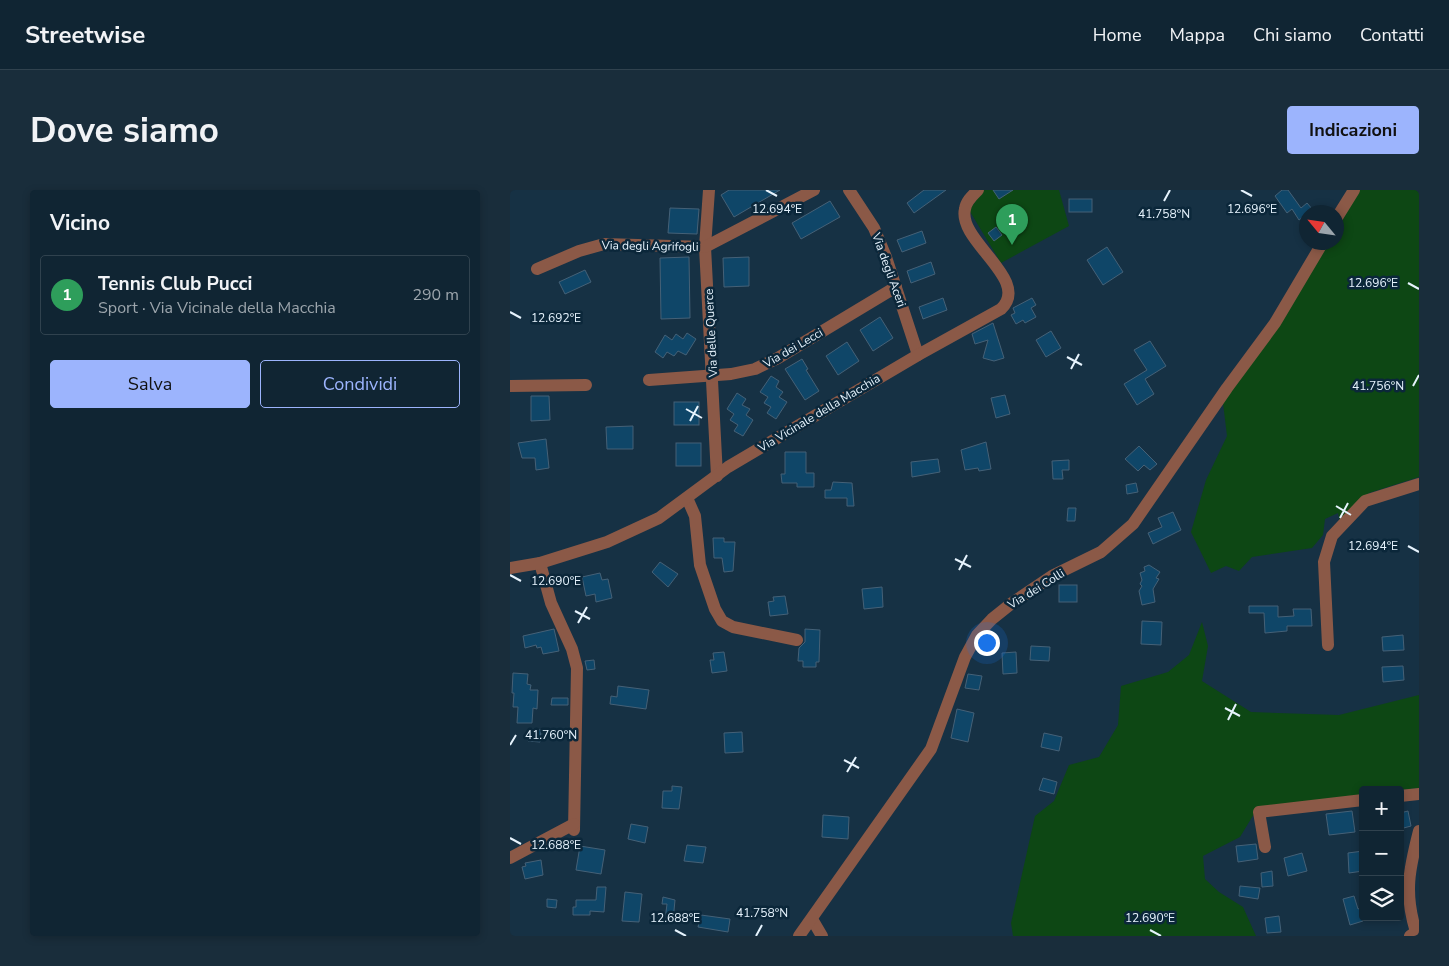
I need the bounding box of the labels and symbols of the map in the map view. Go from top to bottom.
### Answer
text: 12.694°E [752,201,802,217]
text: 12.696°E [1227,201,1277,217]
pin: 1 [996,204,1028,245]
north arrow [1299,205,1344,250]
text: 41.758°N [1138,206,1190,222]
street label: Via degli Aceri [868,230,910,309]
street label: Via degli Agrifogli [600,237,699,255]
text: 12.696°E [1348,275,1398,291]
street label: Via delle Querce [701,288,721,379]
text: 12.692°E [531,310,581,326]
street label: Via dei Lecci [759,324,826,372]
street label: Via Vicinale della Macchia [754,370,883,456]
text: 41.756°N [1352,378,1404,394]
text: 12.694°E [1348,538,1398,554]
street label: Via dei Colli [1004,565,1067,613]
text: 12.690°E [531,573,581,589]
your location [974,630,1000,656]
text: 41.760°N [525,727,577,743]
text: 12.688°E [531,837,581,853]
text: 41.758°N [736,905,788,921]
text: 12.688°E [650,910,700,926]
text: 12.690°E [1125,910,1175,926]

